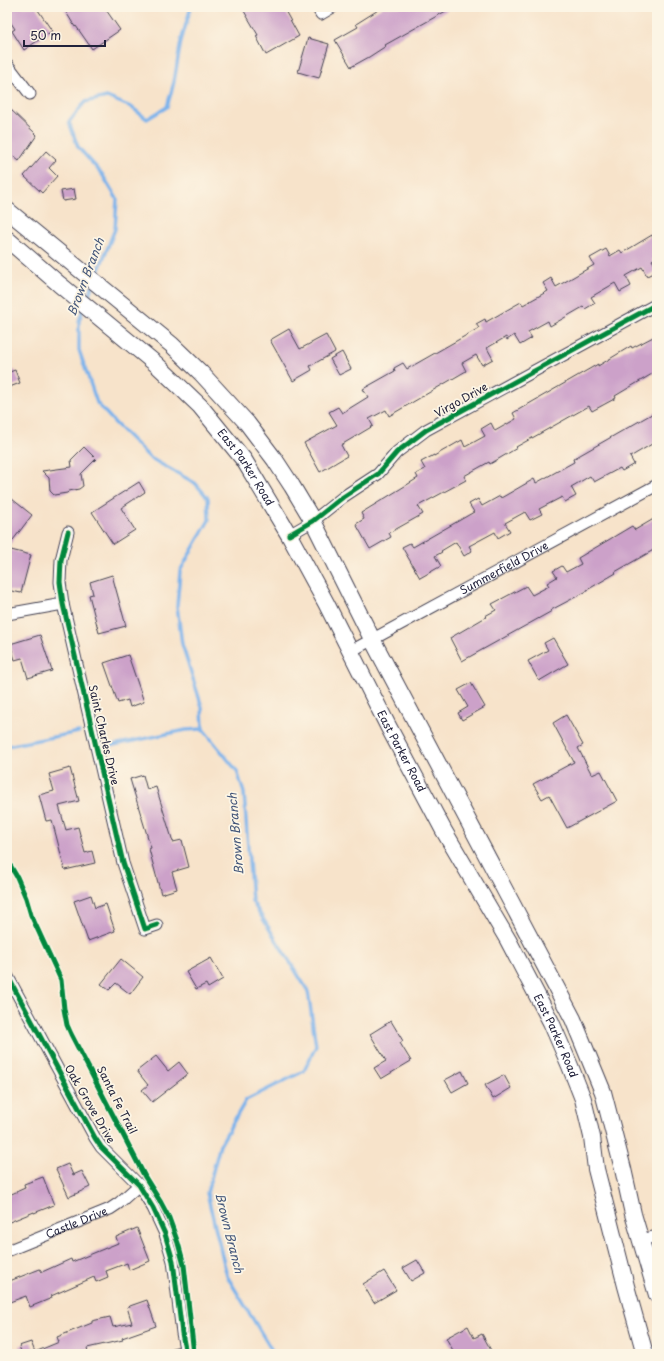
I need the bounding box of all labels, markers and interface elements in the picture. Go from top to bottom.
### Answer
scale bar [24,22,105,48]
text: 50 m [30,26,61,44]
water label: Brown Branch [62,234,109,318]
street label: Virgo Drive [431,378,491,421]
street label: East Parker Road [214,425,279,509]
street label: Summerfield Drive [456,537,551,599]
street label: Saint Charles Drive [85,683,124,787]
street label: East Parker Road [373,707,431,795]
water label: Brown Branch [222,791,248,876]
street label: East Parker Road [530,991,583,1080]
street label: Oak Grove Drive [61,1061,120,1147]
street label: Santa Fe Trail [93,1063,142,1137]
water label: Brown Branch [211,1191,249,1276]
street label: Castle Drive [43,1202,110,1242]

